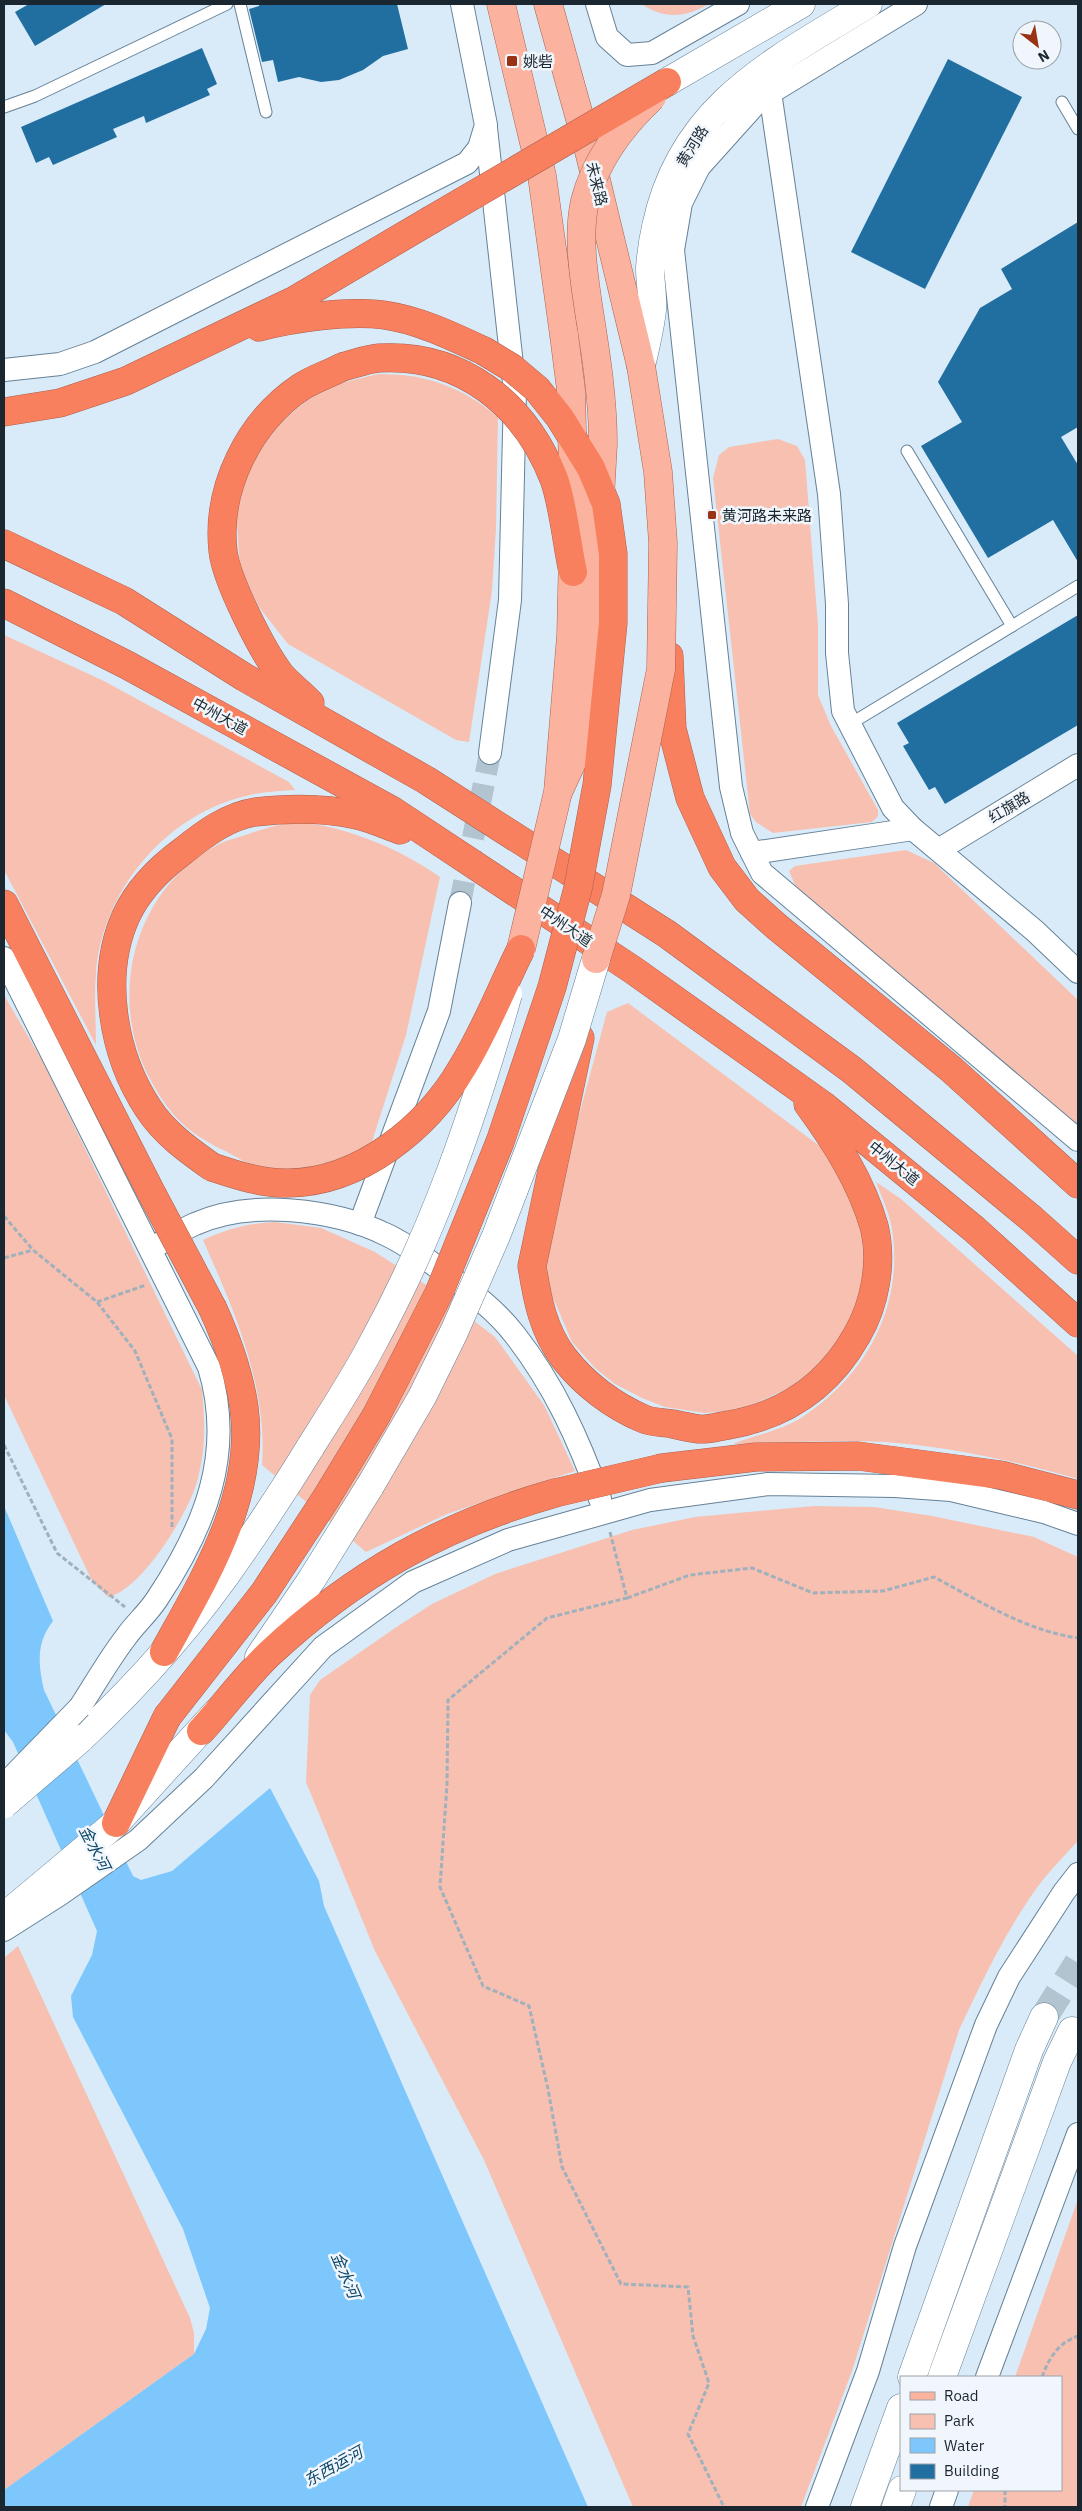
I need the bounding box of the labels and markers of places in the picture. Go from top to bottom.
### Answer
place label: 姚砦 [523,52,553,71]
marker: 姚砦 [505,54,519,68]
place label: 黄河路未来路 [722,506,812,525]
marker: 黄河路未来路 [706,509,718,521]

